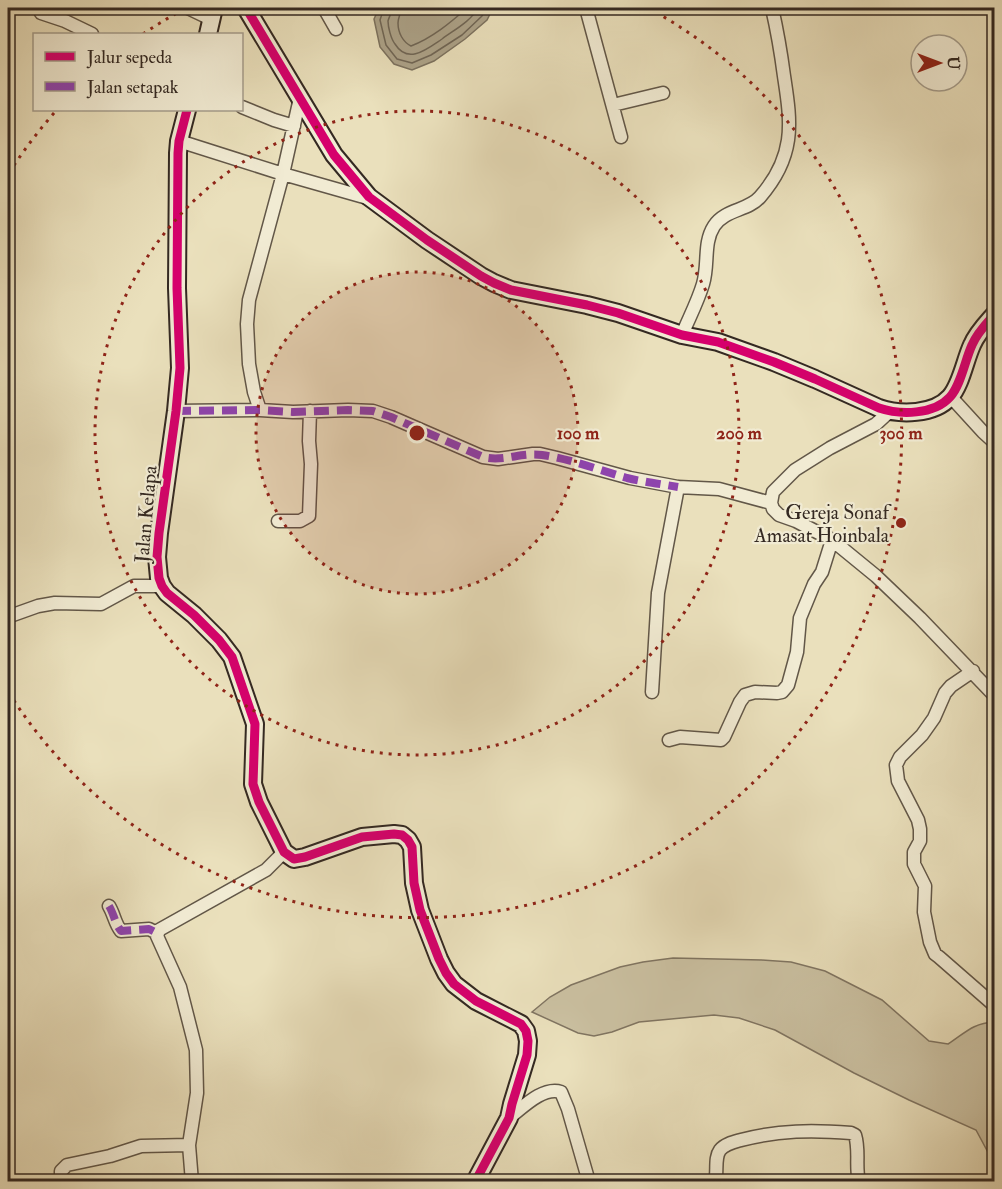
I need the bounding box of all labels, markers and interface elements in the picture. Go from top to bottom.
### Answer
legend [33,33,243,111]
north arrow [909,33,969,93]
text: Jalur sepeda [86,46,173,69]
text: U [943,56,963,70]
text: Jalan setapak [86,76,179,99]
text: 100 m [557,422,600,445]
text: 200 m [716,422,763,445]
text: 300 m [879,422,924,445]
centre of rings [407,423,427,443]
street label: Jalan Kelapa [129,464,164,565]
place label: Gereja Sonaf Amasat Hoinbala [753,500,893,548]
marker: Gereja Sonaf Amasat Hoinbala [894,516,908,530]

